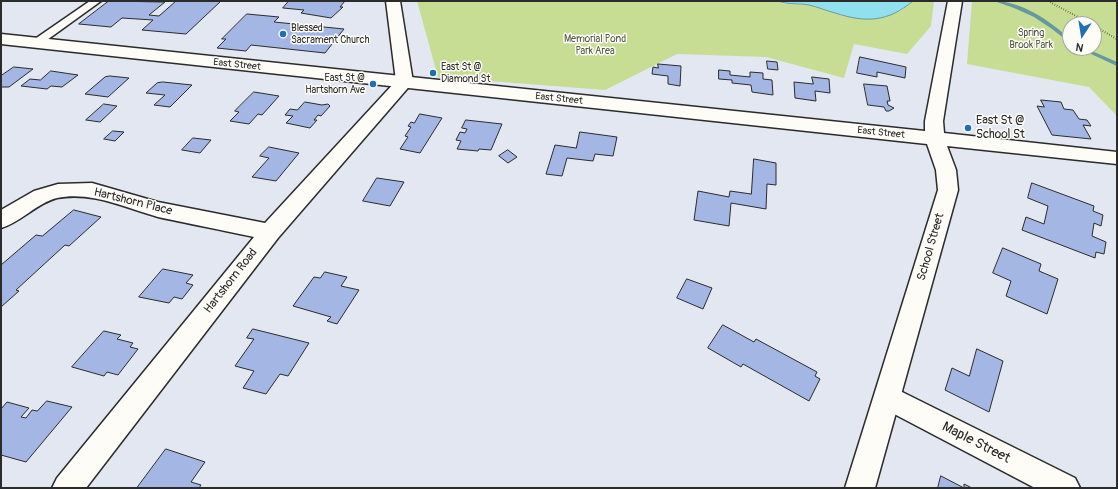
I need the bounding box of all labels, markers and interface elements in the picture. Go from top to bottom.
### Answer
north arrow [1062,16,1102,56]
place label: Blessed Sacrament Church [291,22,369,46]
park label: Spring Brook Park [1009,27,1053,50]
marker: Blessed Sacrament Church [278,29,288,39]
park label: Memorial Pond Park Area [564,33,626,56]
text: N [1075,40,1085,54]
street label: East Street [213,57,261,73]
place label: East St @ Diamond St [441,61,490,84]
marker: East St @ Diamond St [428,68,438,78]
place label: East St @ Hartshorn Ave [305,72,365,96]
marker: East St @ Hartshorn Ave [368,79,378,89]
street label: East Street [535,91,583,107]
place label: East St @ School St [976,114,1025,142]
marker: East St @ School St [963,123,973,133]
street label: East Street [857,125,905,141]
street label: Hartshorn Place [92,185,174,219]
street label: School Street [914,212,948,282]
street label: Hartshorn Road [201,246,261,316]
street label: Maple Street [939,419,1013,467]

